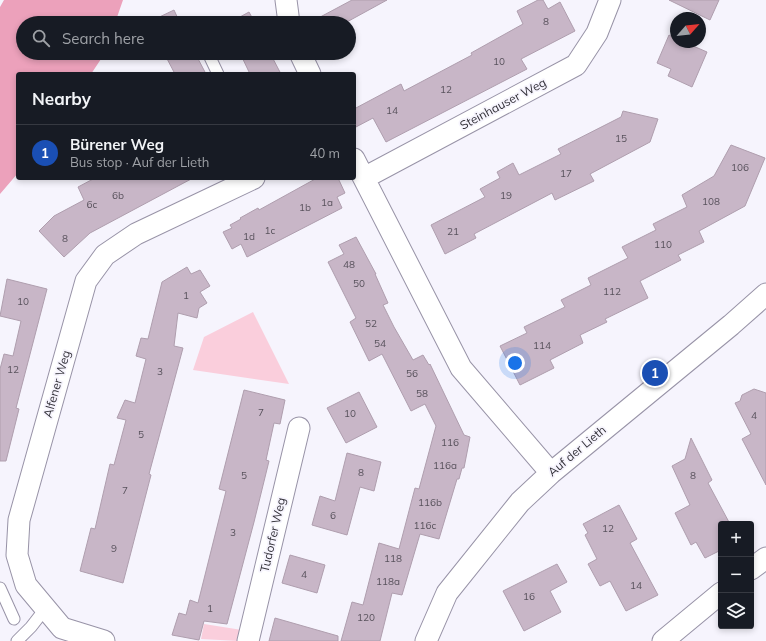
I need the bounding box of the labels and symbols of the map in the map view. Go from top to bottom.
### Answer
north arrow [670,12,706,48]
house number: 8 [543,15,549,28]
house number: 10 [493,55,505,68]
street label: Steinhauser Weg [457,75,548,133]
house number: 12 [440,83,452,96]
house number: 14 [386,104,398,117]
house number: 15 [615,132,627,145]
house number: 106 [731,161,749,174]
house number: 17 [560,167,572,180]
house number: 6b [112,189,124,202]
house number: 19 [500,189,512,202]
house number: 108 [702,195,720,208]
house number: 1a [321,196,333,209]
house number: 6c [87,198,98,211]
house number: 1b [299,201,311,214]
house number: 1c [265,224,276,237]
house number: 21 [447,225,459,238]
house number: 1d [243,230,255,243]
house number: 8 [62,232,68,245]
house number: 110 [654,238,672,251]
house number: 48 [343,258,355,271]
house number: 50 [353,277,365,290]
house number: 112 [603,285,621,298]
house number: 1 [183,289,189,302]
house number: 10 [17,295,29,308]
house number: 52 [365,317,377,330]
house number: 54 [374,337,386,350]
house number: 114 [533,339,551,352]
street label: Alfener Weg [40,348,73,419]
your location [505,353,525,373]
pin: 1 [642,358,668,388]
house number: 12 [7,363,19,376]
house number: 3 [157,365,163,378]
house number: 56 [406,367,418,380]
house number: 58 [416,387,428,400]
house number: 7 [258,406,264,419]
house number: 10 [344,407,356,420]
house number: 4 [751,409,757,422]
street label: Auf der Lieth [545,422,609,479]
house number: 5 [138,428,144,441]
house number: 116 [441,436,459,449]
house number: 116a [433,459,457,472]
house number: 8 [358,466,364,479]
house number: 5 [241,469,247,482]
house number: 8 [690,469,696,482]
house number: 7 [122,484,128,497]
street label: Tudorfer Weg [257,496,288,574]
house number: 116b [418,496,442,509]
house number: 6 [330,509,336,522]
house number: 116c [414,519,437,532]
house number: 12 [602,522,614,535]
house number: 3 [230,526,236,539]
house number: 9 [111,542,117,555]
house number: 118 [384,552,402,565]
house number: 4 [301,568,307,581]
house number: 118a [376,575,400,588]
house number: 14 [630,579,642,592]
house number: 16 [523,590,535,603]
house number: 1 [207,602,213,615]
house number: 120 [357,611,375,624]

